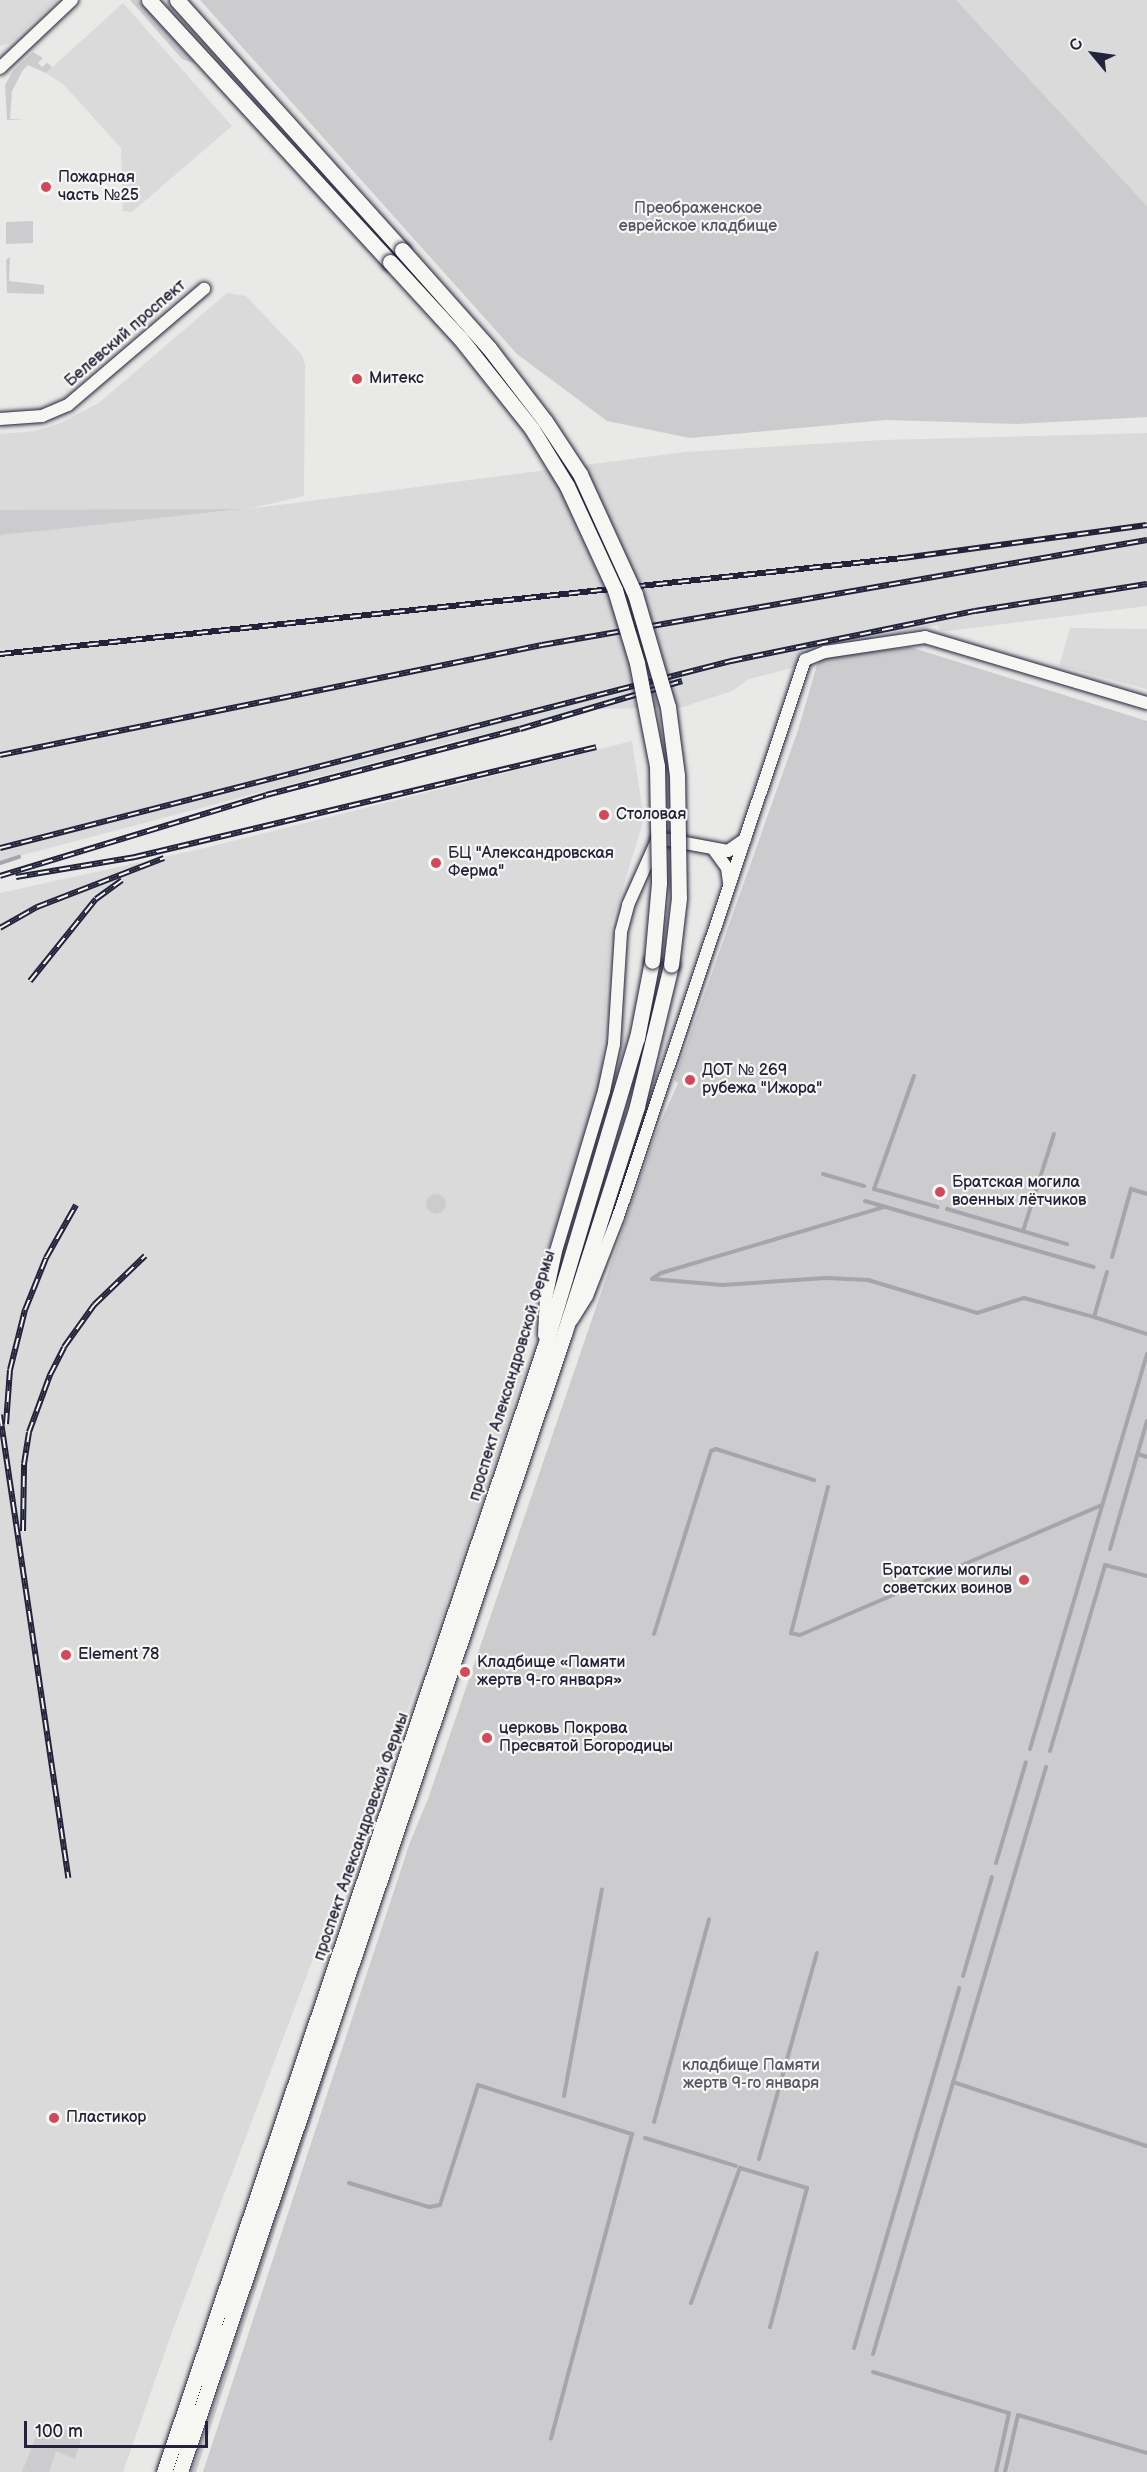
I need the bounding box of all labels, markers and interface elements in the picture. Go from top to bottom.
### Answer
north arrow [1063,24,1123,84]
text: С [1066,36,1088,55]
place label: Пожарная часть №25 [58,168,139,206]
marker: Пожарная часть №25 [39,180,53,194]
park label: Преображенское еврейское кладбище [619,199,777,237]
street label: Белевский проспект [62,276,190,392]
place label: Митекс [369,369,424,389]
marker: Митекс [350,372,364,386]
place label: Столовая [616,805,686,825]
marker: Столовая [597,808,611,822]
place label: БЦ "Александровская Ферма" [448,844,614,882]
marker: БЦ "Александровская Ферма" [429,856,443,870]
place label: ДОТ № 269 рубежа "Ижора" [702,1061,822,1099]
marker: ДОТ № 269 рубежа "Ижора" [683,1073,697,1087]
place label: Братская могила военных лётчиков [952,1173,1086,1211]
marker: Братская могила военных лётчиков [933,1185,947,1199]
street label: проспект Александровской Фермы [466,1248,560,1504]
place label: Братские могилы советских воинов [882,1561,1012,1599]
marker: Братские могилы советских воинов [1017,1573,1031,1587]
place label: Element 78 [78,1645,160,1665]
marker: Element 78 [59,1648,73,1662]
place label: Кладбище «Памяти жертв 9-го января» [477,1653,625,1691]
marker: Кладбище «Памяти жертв 9-го января» [458,1665,472,1679]
street label: проспект Александровской Фермы [310,1710,414,1964]
place label: церковь Покрова Пресвятой Богородицы [499,1719,673,1757]
marker: церковь Покрова Пресвятой Богородицы [480,1731,494,1745]
park label: кладбище Памяти жертв 9-го января [682,2056,820,2094]
place label: Пластикор [66,2108,146,2128]
marker: Пластикор [47,2111,61,2125]
scale bar [27,2409,212,2447]
text: 100 m [35,2421,83,2442]

